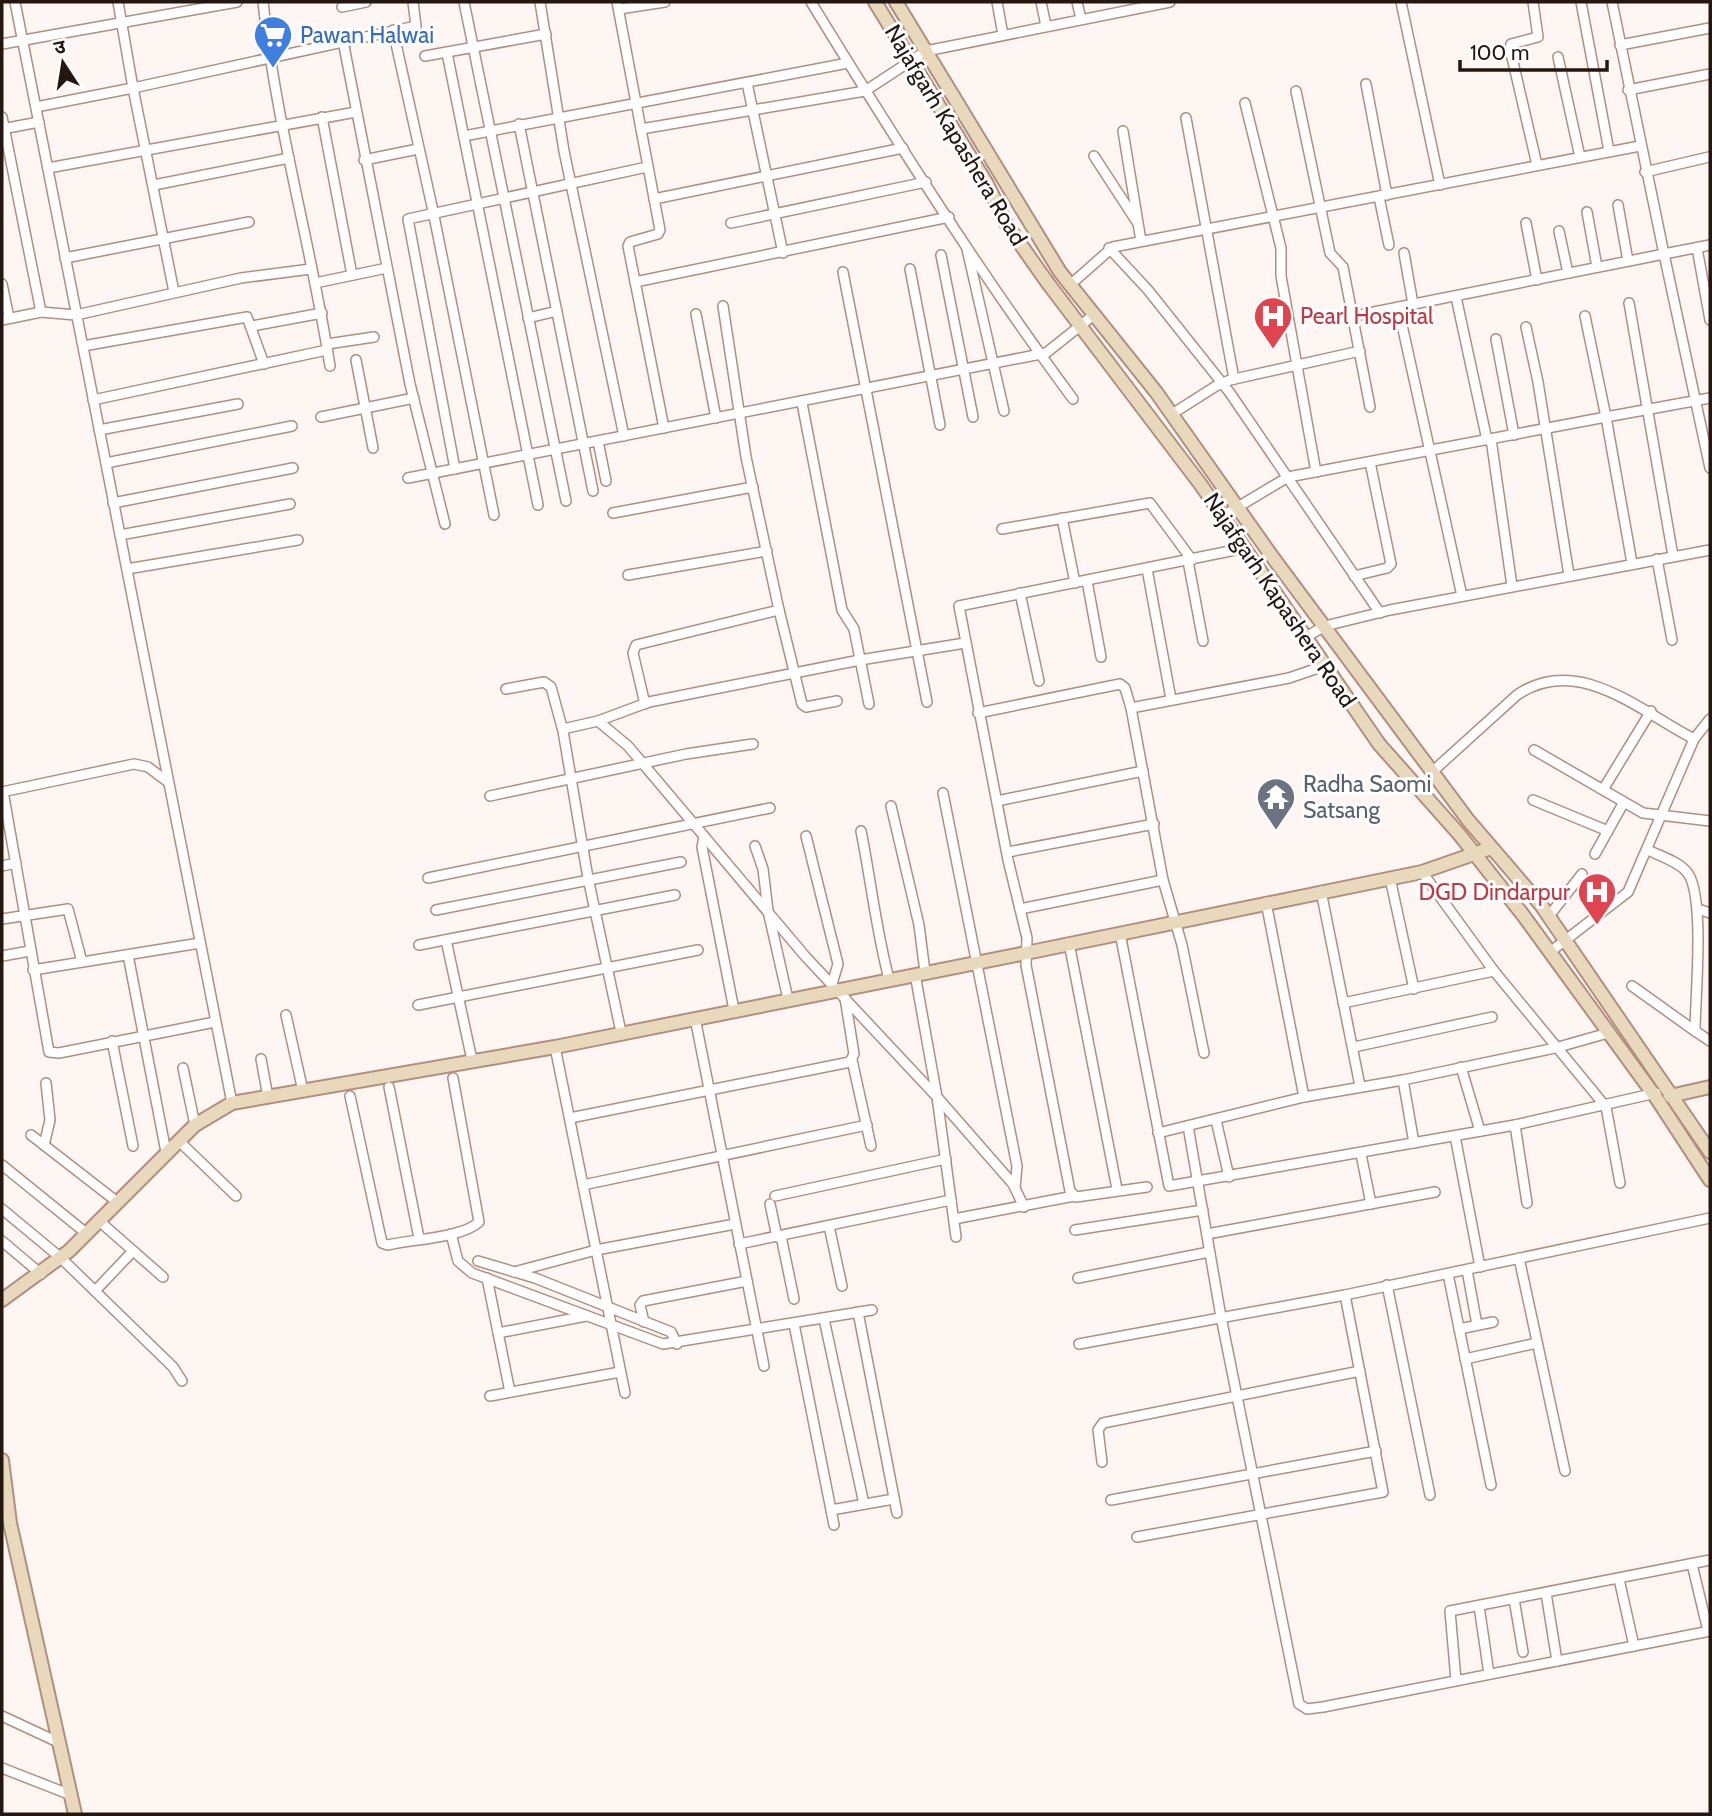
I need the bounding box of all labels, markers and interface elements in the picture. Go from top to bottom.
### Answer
supermarket icon: Pawan Halwai [252,14,294,69]
street label: Najafgarh Kapashera Road [879,20,1033,250]
place label: Pawan Halwai [300,21,434,49]
north arrow [28,28,98,98]
scale bar [1460,28,1607,72]
text: उ [52,34,68,59]
text: 100 m [1470,40,1529,65]
hospital icon: Pearl Hospital [1252,295,1294,350]
place label: Pearl Hospital [1300,302,1434,330]
street label: Najafgarh Kapashera Road [1198,487,1362,713]
place label: Radha Saomi Satsang [1303,770,1431,824]
temple icon: Radha Saomi Satsang [1255,776,1297,831]
hospital icon: DGD Dindarpur [1576,871,1618,926]
place label: DGD Dindarpur [1418,878,1571,906]

